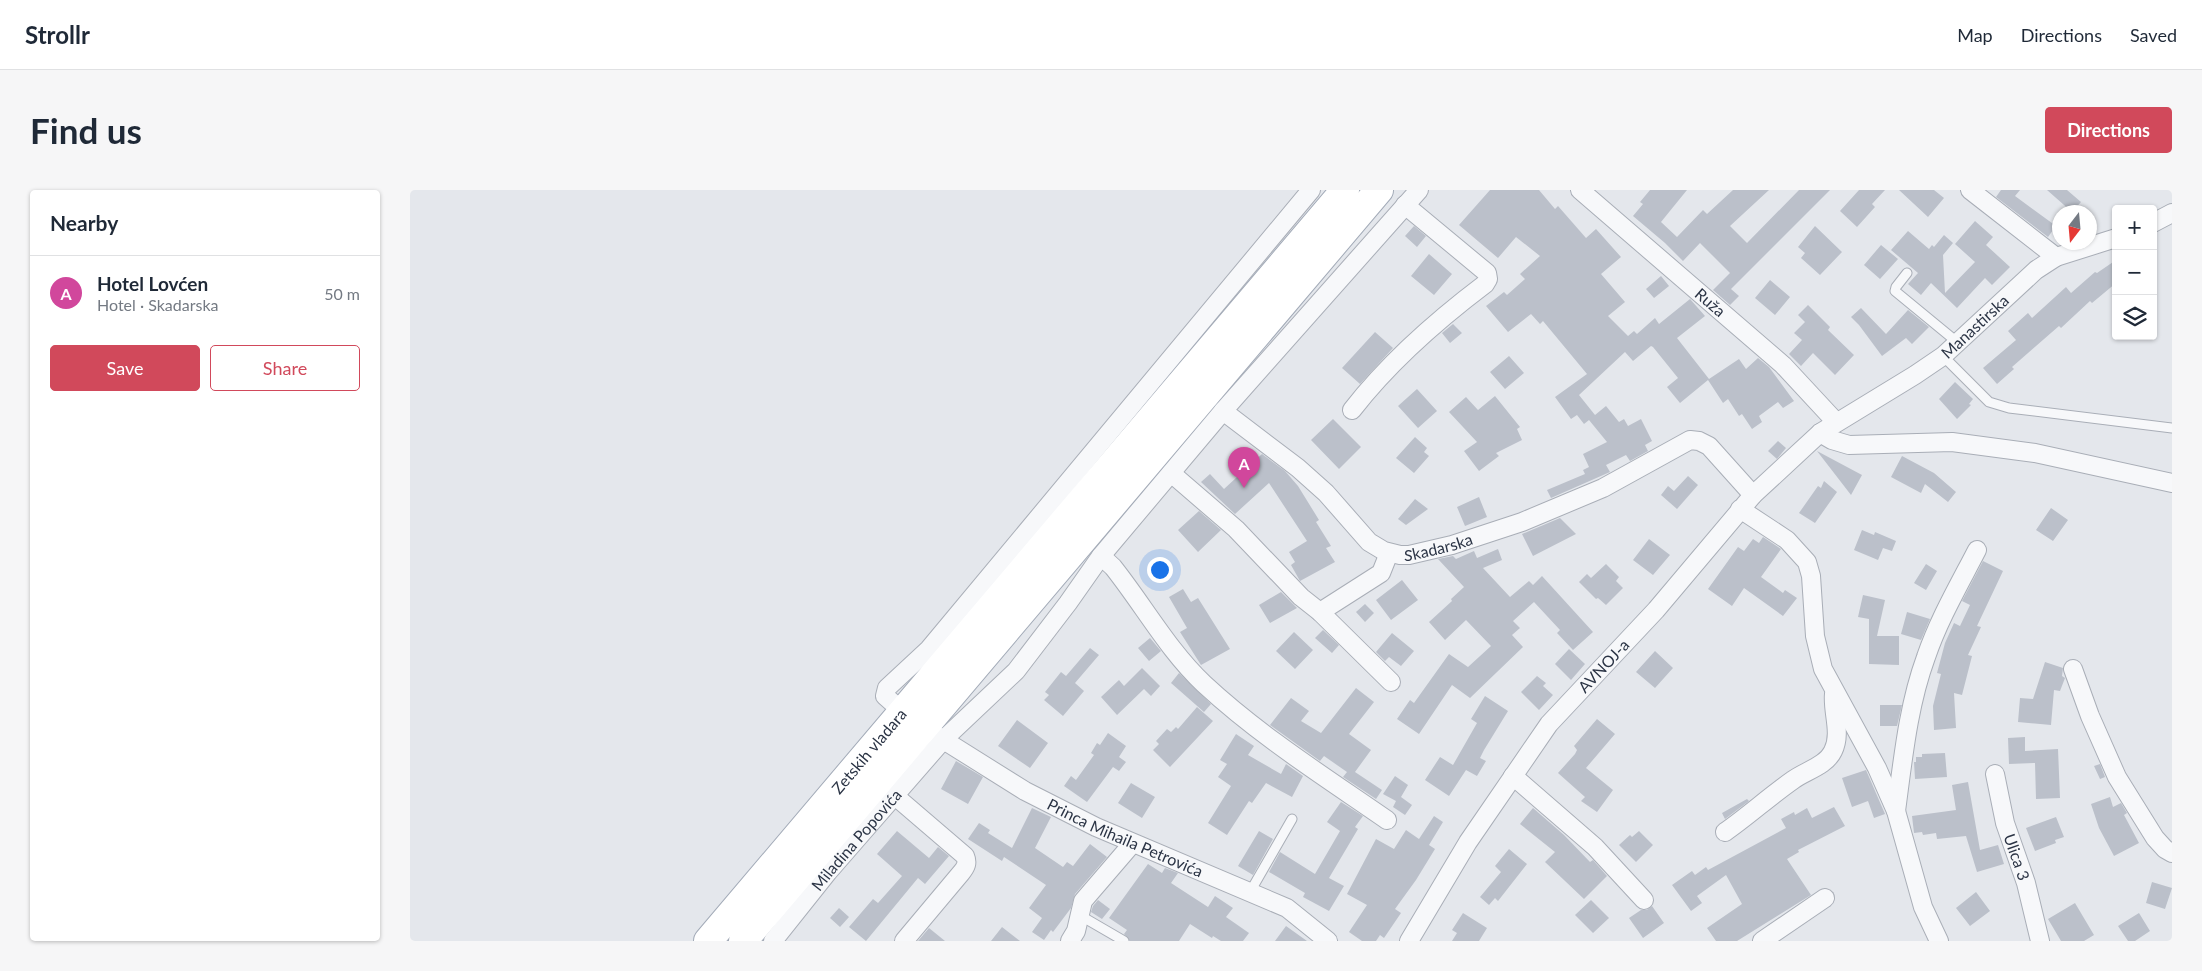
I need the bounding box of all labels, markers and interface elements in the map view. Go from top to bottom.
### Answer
text: Strollr [25,20,90,49]
text: Map [1957,24,1993,46]
text: Directions [2021,24,2102,46]
text: Saved [2130,24,2177,46]
button: Directions [2045,107,2172,153]
text: Find us [30,109,142,151]
north arrow [2052,205,2097,250]
map controls [2112,205,2157,340]
button: + [2112,205,2157,250]
text: Nearby [50,210,118,235]
button: − [2112,250,2157,295]
text: Hotel Lovćen [97,272,208,295]
text: A [60,284,72,303]
text: 50 m [324,284,360,303]
street label: Ruža [1692,284,1730,320]
street label: Manastirska [1937,290,2012,362]
text: Hotel · Skadarska [97,295,219,314]
button: layers [2112,295,2157,340]
button: Save [50,345,200,391]
button: Share [210,345,360,391]
pin: A [1228,447,1260,488]
street label: Skadarska [1404,529,1475,564]
your location [1147,557,1173,583]
street label: AVNOJ-a [1574,635,1633,696]
street label: Zetskih vladara [827,704,910,797]
street label: Miladina Popovića [807,785,905,894]
street label: Princa Mihaila Petrovića [1045,794,1206,880]
street label: Ulica 3 [2000,831,2034,883]

